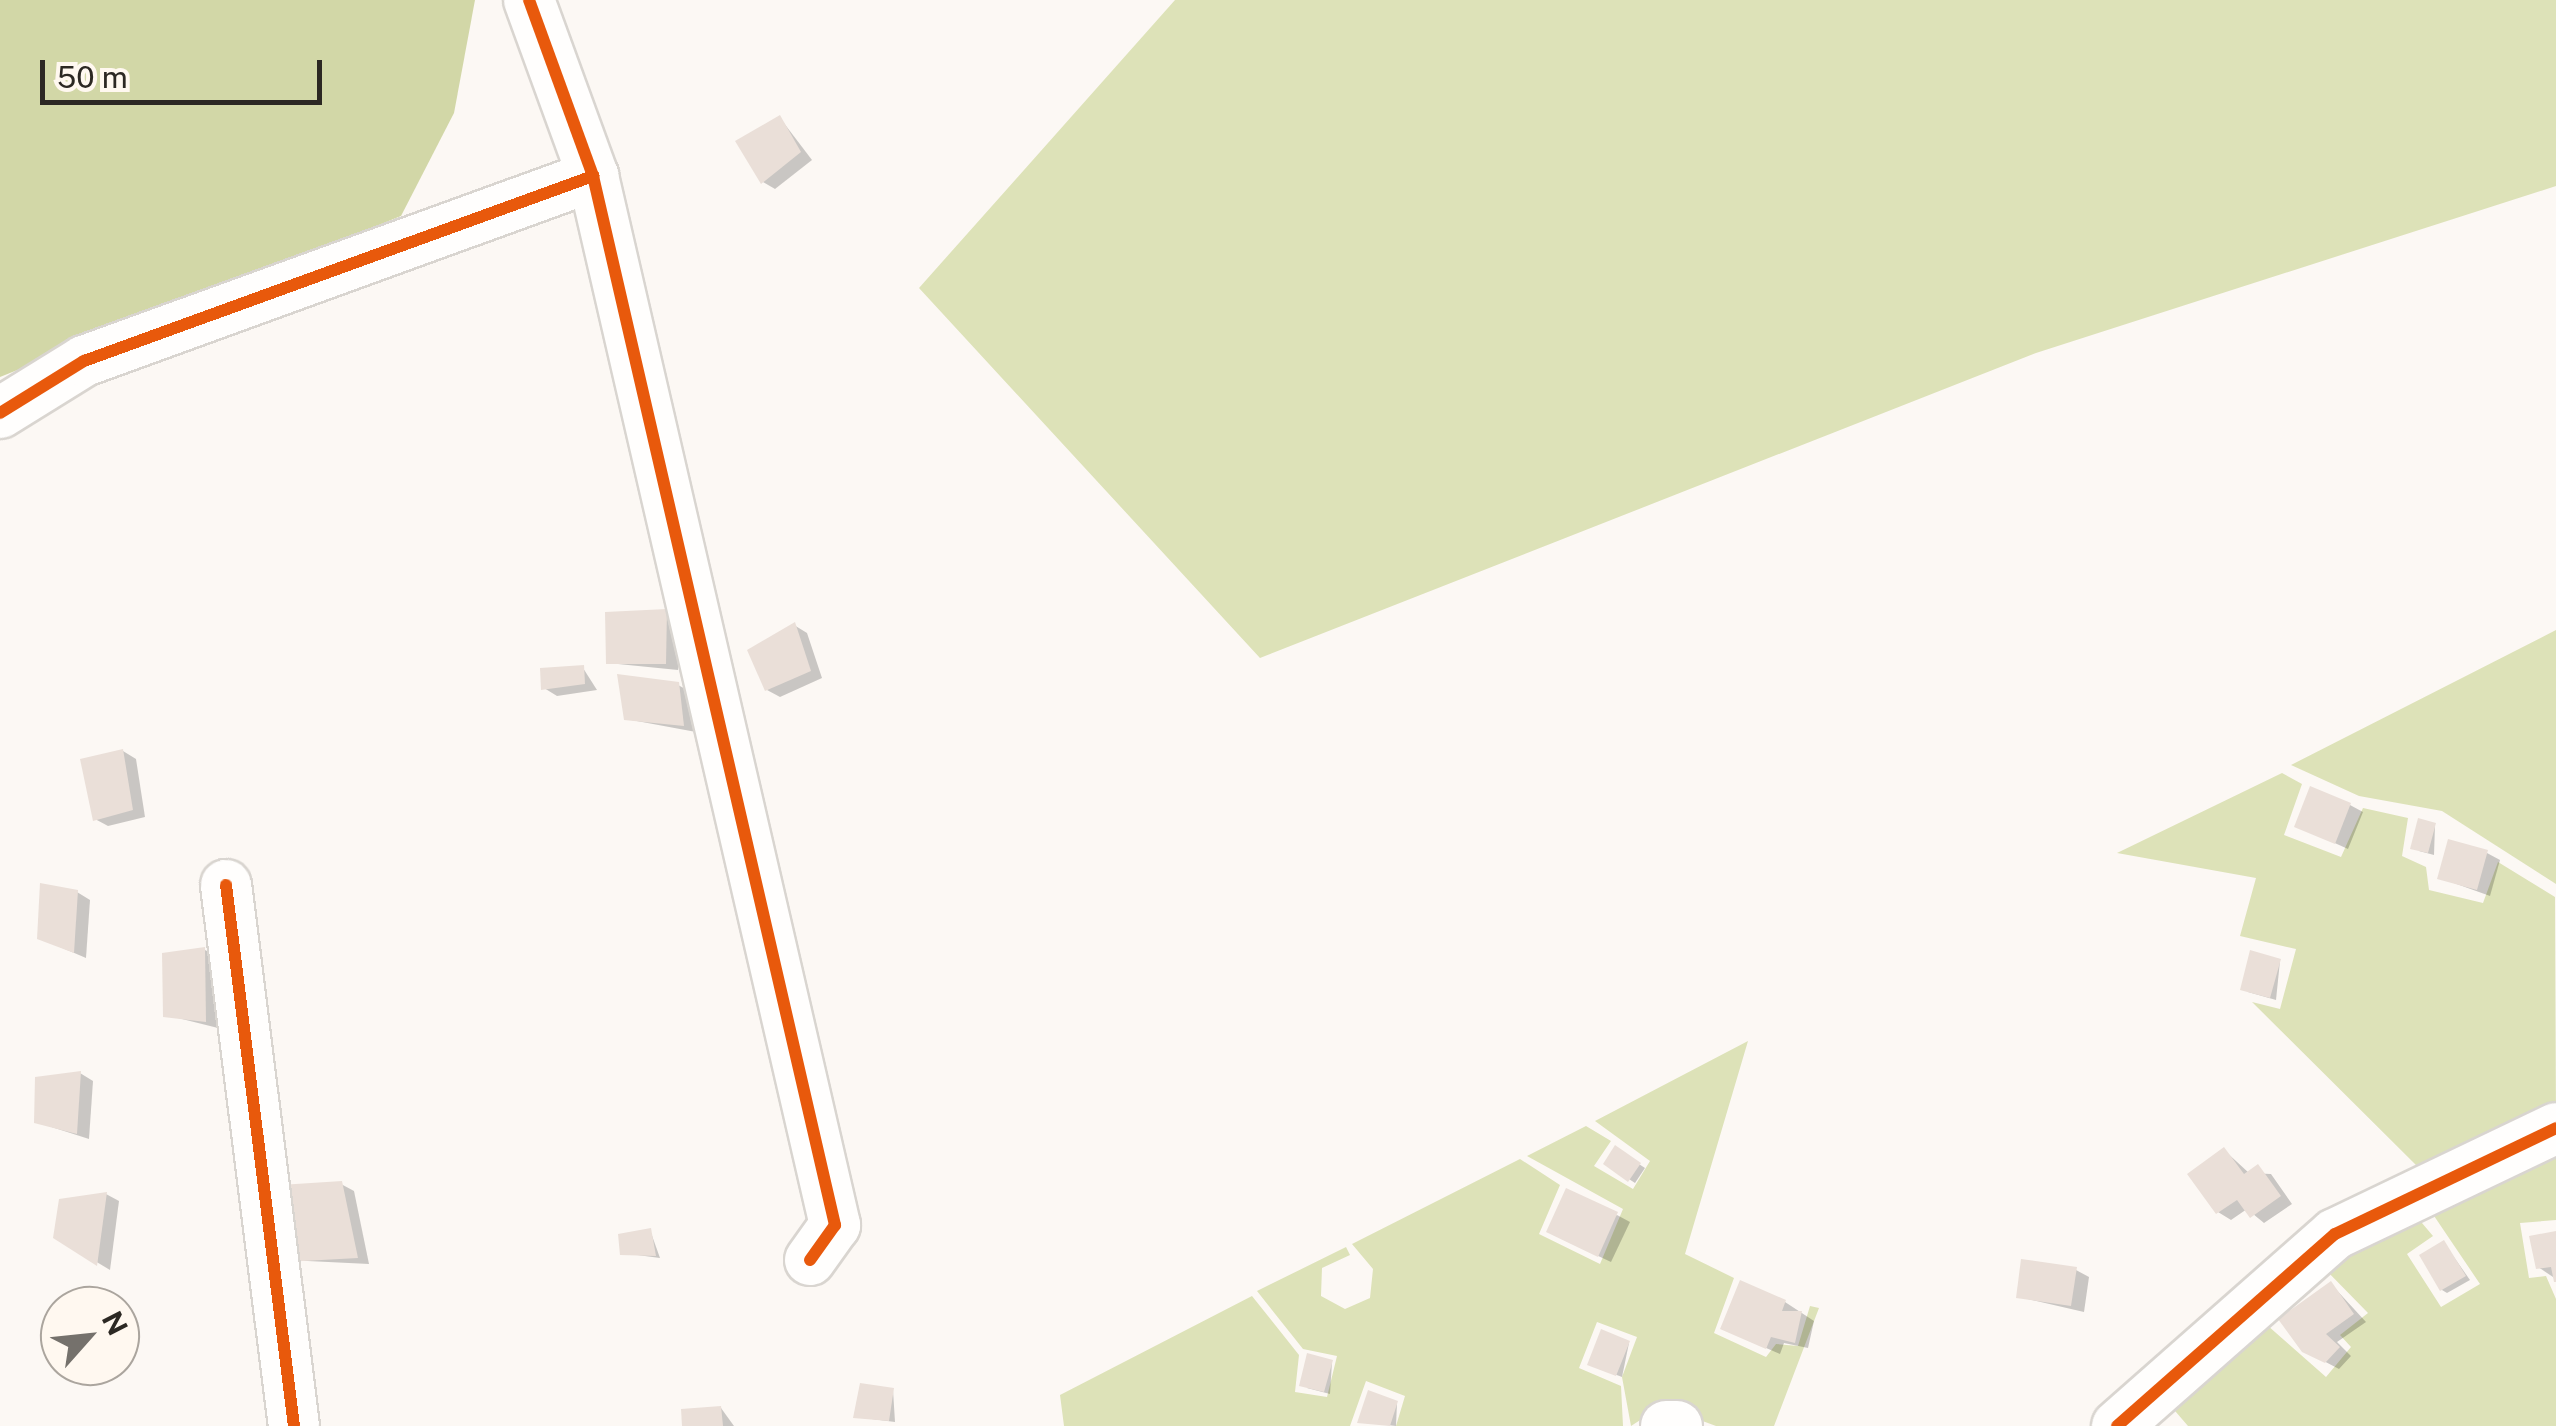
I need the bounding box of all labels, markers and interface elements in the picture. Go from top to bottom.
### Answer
scale bar [45,40,328,102]
text: 50 m [57,59,128,95]
north arrow [40,1286,140,1386]
text: N [96,1306,135,1340]

